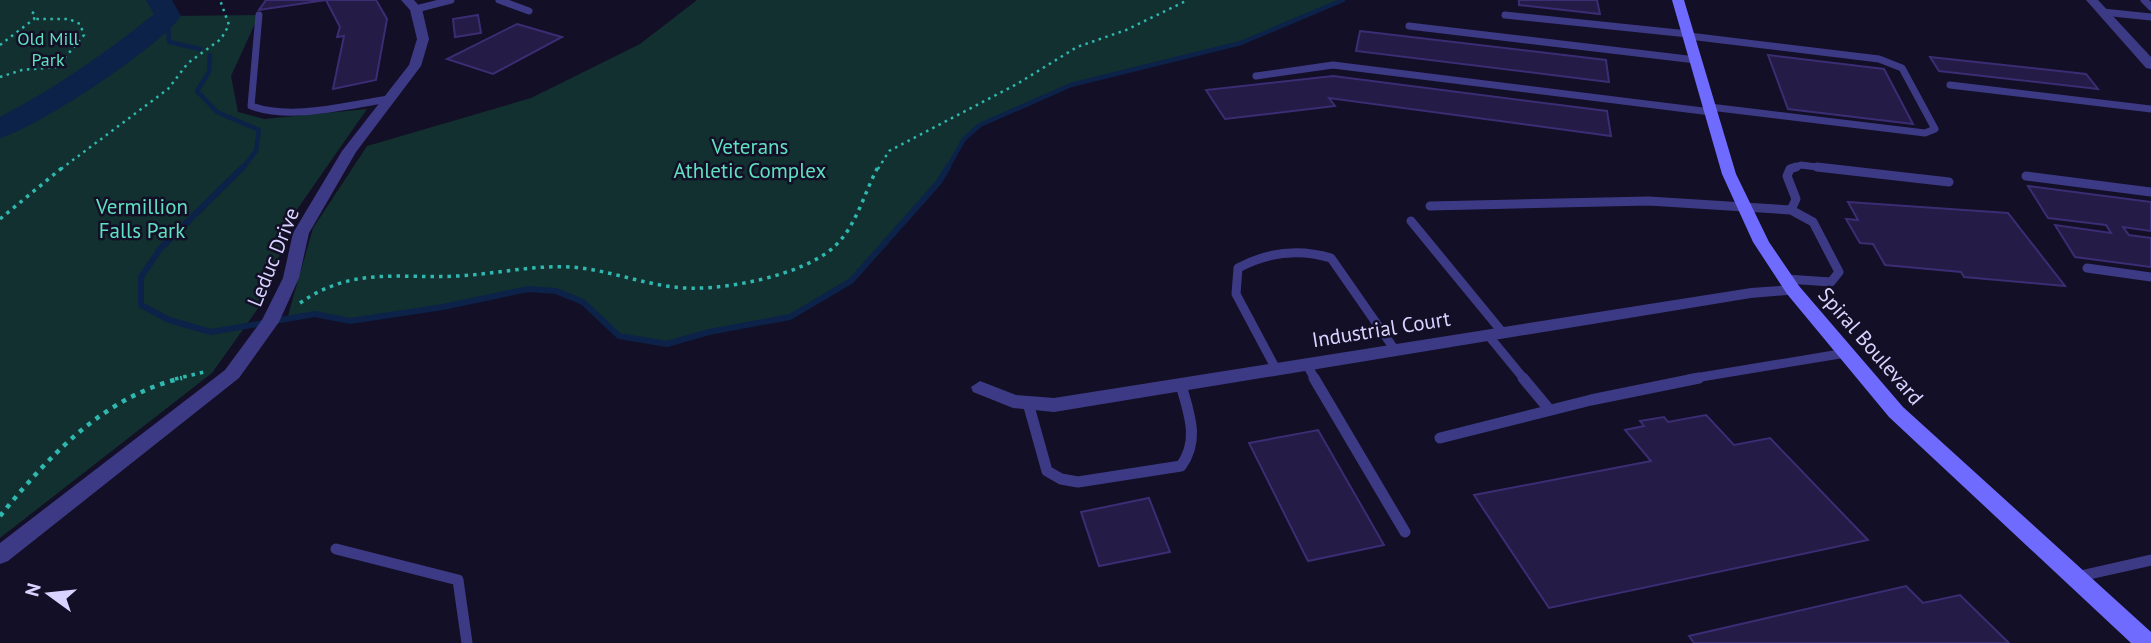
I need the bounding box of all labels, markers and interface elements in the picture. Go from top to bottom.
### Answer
park label: Old Mill Park [17,27,80,71]
park label: Veterans Athletic Complex [674,133,827,184]
park label: Vermillion Falls Park [95,193,188,244]
street label: Leduc Drive [241,203,305,311]
street label: Spiral Boulevard [1812,281,1930,411]
street label: Industrial Court [1310,305,1452,353]
north arrow [14,559,84,629]
text: N [19,580,46,599]

